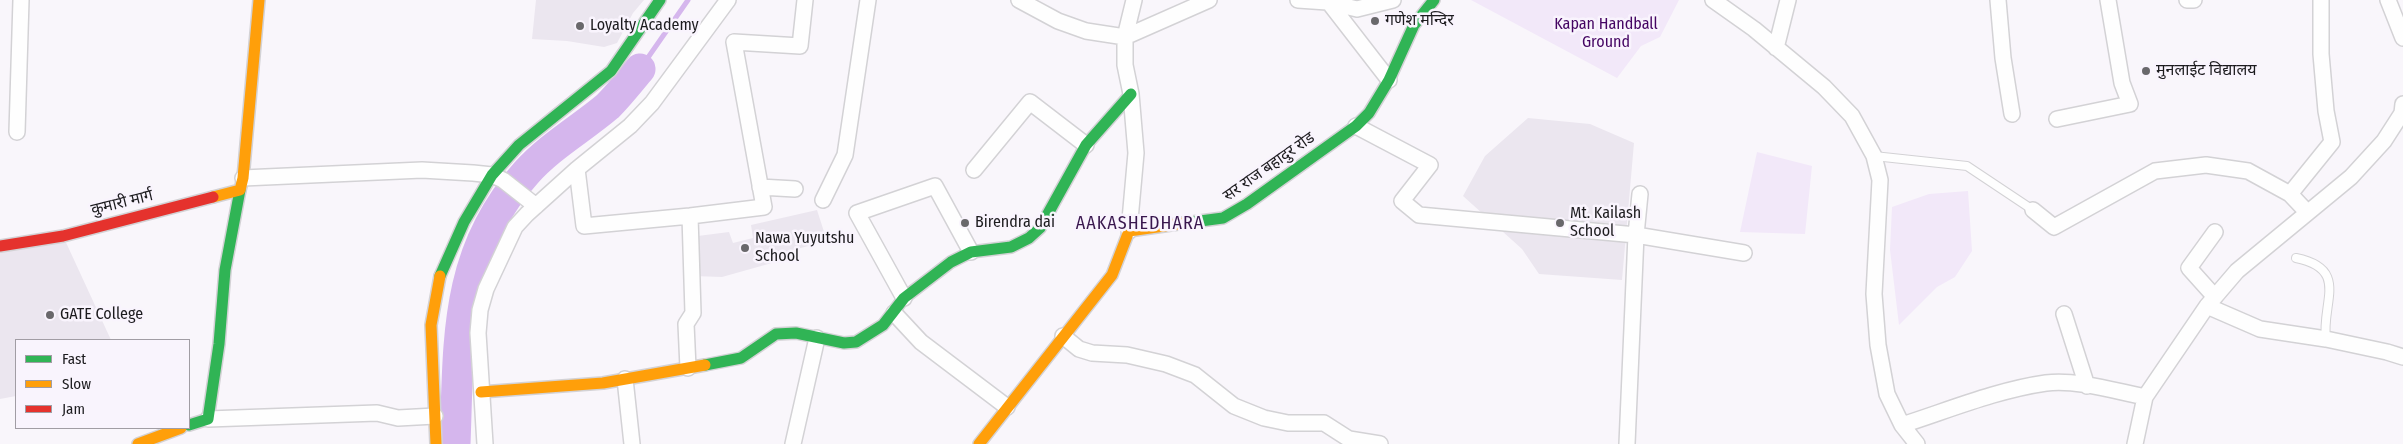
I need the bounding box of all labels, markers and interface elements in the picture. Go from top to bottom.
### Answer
place label: गणेश मन्दिर [1385,11,1454,31]
marker: गणेश मन्दिर [1369,15,1381,27]
park label: Kapan Handball Ground [1554,15,1658,53]
place label: Loyalty Academy [590,16,699,36]
marker: Loyalty Academy [574,20,586,32]
place label: मुनलाईट विद्यालय [2156,61,2257,81]
marker: मुनलाईट विद्यालय [2140,65,2152,77]
street label: सर राज बहादुर रोड [1220,128,1318,206]
street label: कुमारी मार्ग [89,186,155,220]
place label: Mt. Kailash School [1570,204,1641,242]
place label: Birendra dai [975,213,1055,233]
district label: AAKASHEDHARA [1074,213,1206,235]
marker: Birendra dai [959,217,971,229]
marker: Mt. Kailash School [1554,217,1566,229]
place label: Nawa Yuyutshu School [755,229,854,267]
marker: Nawa Yuyutshu School [739,242,751,254]
place label: GATE College [60,305,143,325]
marker: GATE College [44,309,56,321]
legend [15,339,190,429]
text: Fast [62,350,86,368]
text: Slow [62,375,91,393]
text: Jam [62,400,85,418]

